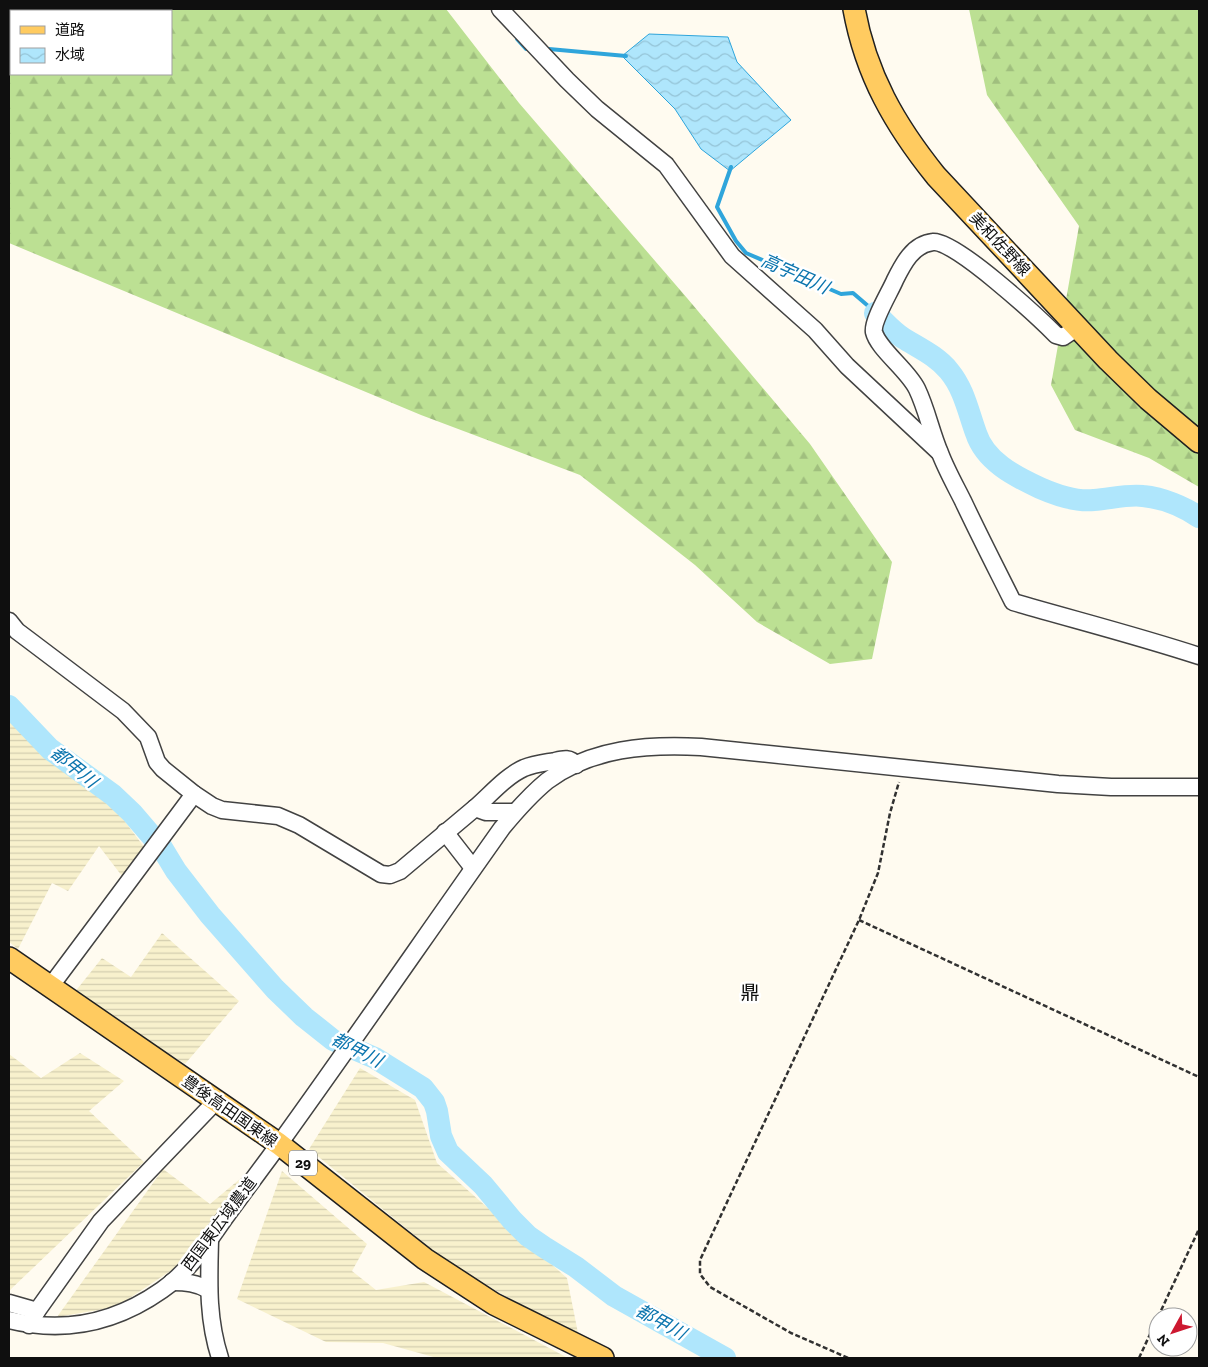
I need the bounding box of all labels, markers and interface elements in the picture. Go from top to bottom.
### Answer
legend [10,10,172,75]
text: 道路 [55,21,85,39]
text: 水域 [55,46,85,64]
street label: 美和佐野線 [966,208,1034,280]
water label: 高宇田川 [758,249,834,300]
water label: 都甲川 [46,741,103,794]
district label: 鼎 [740,981,760,1004]
water label: 都甲川 [328,1028,388,1073]
street label: 豊後高田国東線 [179,1071,281,1151]
road number: 29 [289,1150,317,1176]
street label: 西国東広域農道 [178,1174,260,1274]
water label: 都甲川 [632,1299,692,1346]
north arrow [1148,1307,1198,1357]
text: N [1153,1330,1173,1350]

